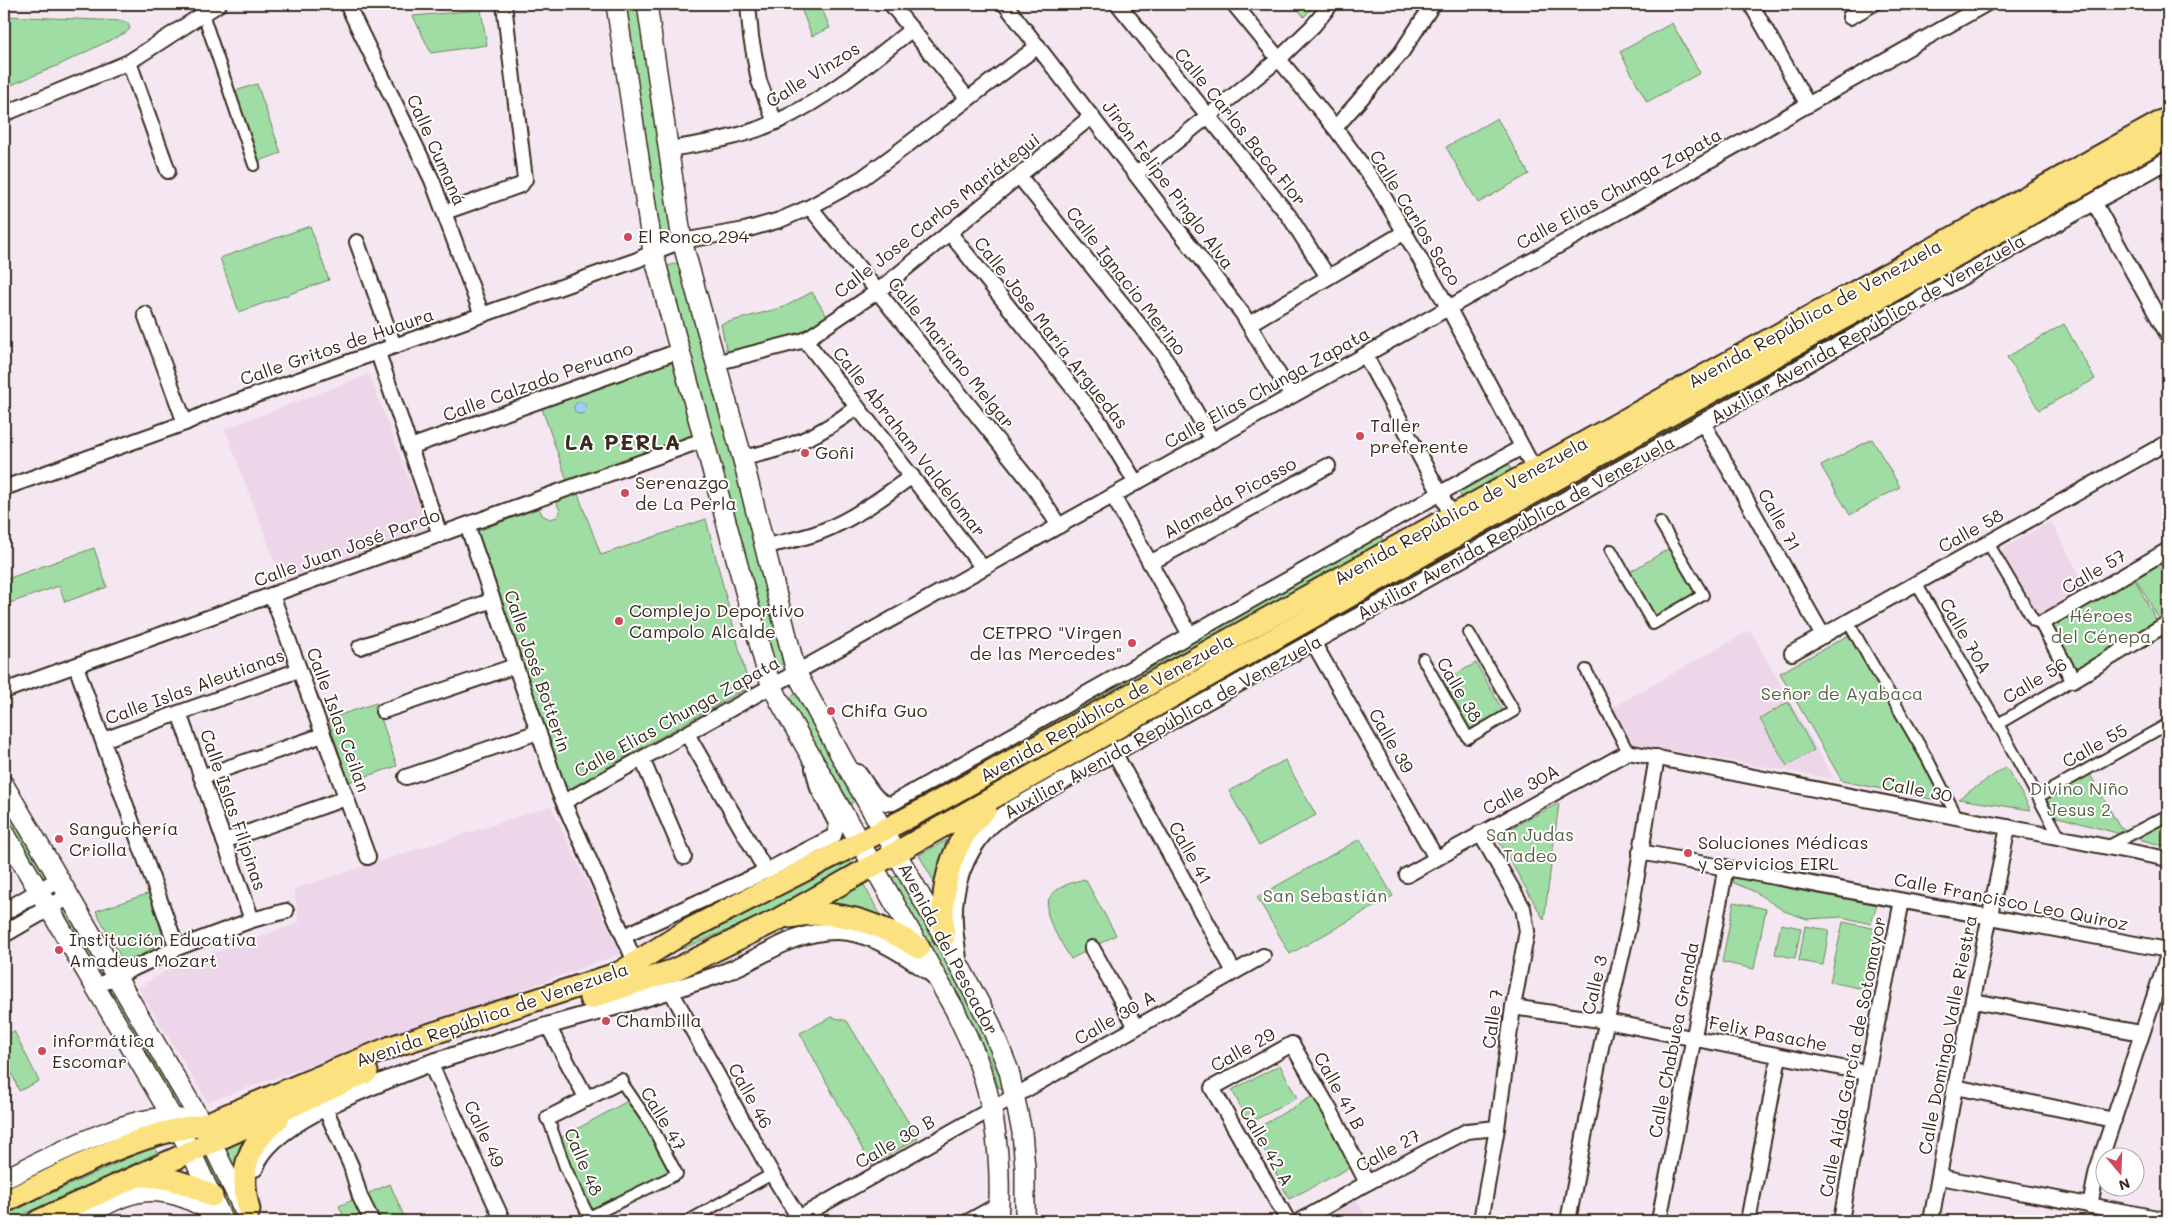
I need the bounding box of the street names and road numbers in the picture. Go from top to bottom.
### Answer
street label: Calle Vinzos [761,36,864,113]
street label: Calle Carlos Baca Flor [1169,42,1312,210]
street label: Calle Cumaná [402,90,472,209]
street label: Jirón Felipe Pinglo Alva [1097,95,1240,274]
street label: Calle Elias Chunga Zapata [1512,122,1725,255]
street label: Calle Jose Carlos Mariátegui [828,127,1044,303]
street label: Calle Carlos Saco [1364,145,1467,290]
street label: Calle Ignacio Merino [1061,201,1193,360]
street label: Auxiliar Avenida República de Venezuela [1706,228,2029,428]
street label: Calle Jose María Arguedas [969,231,1134,433]
street label: Avenida República de Venezuela [1683,233,1946,393]
street label: Calle Mariano Melgar [883,272,1020,433]
street label: Calle Gritos de Huaura [237,302,437,390]
street label: Calle Elias Chunga Zapata [1160,321,1373,454]
street label: Calle Calzado Peruano [439,335,636,427]
street label: Calle Abraham Valdelomar [828,341,992,541]
street label: Auxiliar Avenida República de Venezuela [1352,429,1679,625]
street label: Avenida República de Venezuela [1329,430,1592,590]
street label: Alameda Picasso [1159,450,1301,544]
street label: Calle 71 [1753,484,1807,555]
street label: Calle Juan José Pardo [250,502,443,592]
street label: Calle 58 [1933,502,2008,558]
street label: Calle 57 [2057,543,2130,599]
street label: Calle José Botterin [499,587,577,755]
street label: Calle 70A [1935,593,1997,678]
street label: Avenida República de Venezuela [975,627,1238,787]
street label: Auxiliar Avenida República de Venezuela [999,628,1326,824]
street label: Calle Islas Aleutianas [102,642,288,730]
street label: Calle Islas Ceilan [302,644,376,795]
street label: Calle Elias Chunga Zapata [570,650,783,783]
street label: Calle 56 [1998,651,2071,709]
street label: Calle 38 [1432,653,1488,727]
street label: Calle 39 [1364,704,1420,778]
street label: Calle 55 [2058,717,2131,773]
street label: Calle Islas Filipinas [195,726,273,893]
street label: Calle 30A [1478,758,1563,820]
street label: Calle 30 [1880,770,1955,808]
street label: Calle 41 [1164,817,1218,888]
street label: Avenida del Pescador [893,858,1005,1039]
street label: Calle Francisco Leo Quiroz [1892,867,2130,936]
street label: Calle Domingo Valle Riestra [1912,913,1982,1157]
street label: Calle Aída García de Sotomayor [1813,914,1891,1199]
street label: Calle Chabuca Granda [1642,940,1704,1140]
street label: Calle 3 [1576,953,1613,1017]
street label: Avenida República de Venezuela [352,956,631,1072]
street label: Calle 30 A [1070,984,1159,1050]
street label: Calle 7 [1476,987,1508,1050]
street label: Felix Pasache [1707,1010,1829,1056]
street label: Calle 29 [1206,1021,1280,1077]
street label: Calle 41 B [1309,1047,1371,1134]
street label: Calle 46 [723,1058,779,1133]
street label: Calle 47 [635,1082,692,1155]
street label: Calle 49 [459,1096,511,1171]
street label: Calle 42 A [1234,1101,1299,1190]
street label: Calle 30 B [850,1109,939,1174]
street label: Calle 27 [1351,1123,1424,1177]
street label: Calle 48 [559,1124,609,1199]

